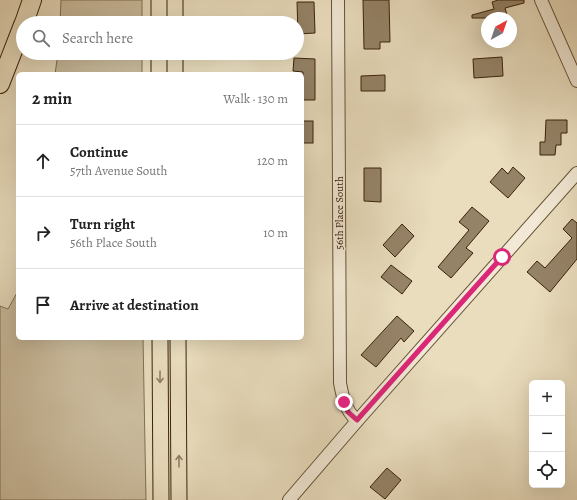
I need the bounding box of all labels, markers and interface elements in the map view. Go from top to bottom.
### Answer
north arrow [481,12,517,48]
search box [16,16,304,60]
icon: search [30,27,52,49]
text: Search here [62,28,133,48]
text: 2 min [32,87,72,110]
text: Walk · 130 m [223,90,288,107]
text: Continue [70,142,128,162]
icon: ahead [32,150,54,172]
text: 120 m [257,152,288,169]
text: 57th Avenue South [70,162,168,179]
street label: 56th Place South [332,176,347,250]
text: Turn right [70,214,135,234]
icon: right [32,222,54,244]
text: 10 m [263,224,288,241]
text: 56th Place South [70,234,157,251]
route start [493,248,511,266]
icon: arrive [32,294,54,316]
text: Arrive at destination [70,295,199,315]
one-way arrow [156,370,164,383]
map controls [529,380,565,488]
button: + [529,380,565,416]
route end [335,393,353,411]
button: − [529,416,565,452]
button: locate [529,452,565,488]
one-way arrow [175,455,183,468]

